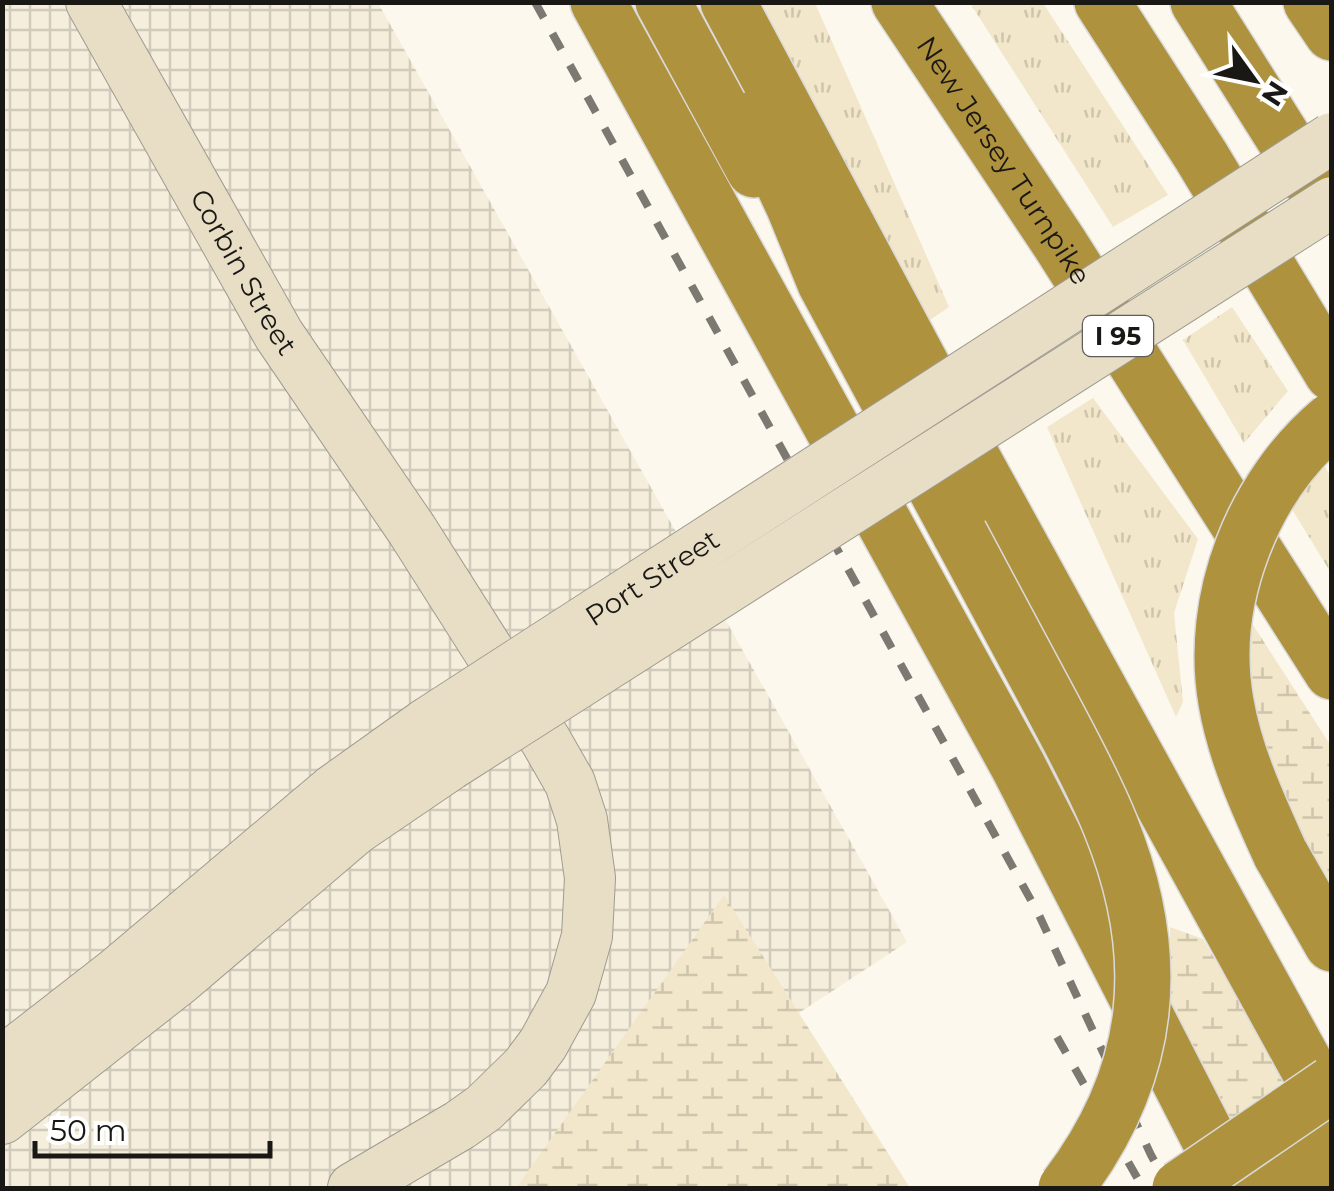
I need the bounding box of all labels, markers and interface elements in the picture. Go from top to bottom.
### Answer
street label: New Jersey Turnpike [910,30,1098,291]
north arrow [1204,30,1304,130]
text: N [1255,75,1295,112]
street label: Corbin Street [183,183,304,361]
road number: I 95 [1083,316,1153,356]
street label: Port Street [579,522,725,633]
scale bar [35,1096,270,1158]
text: 50 m [50,1112,127,1149]

